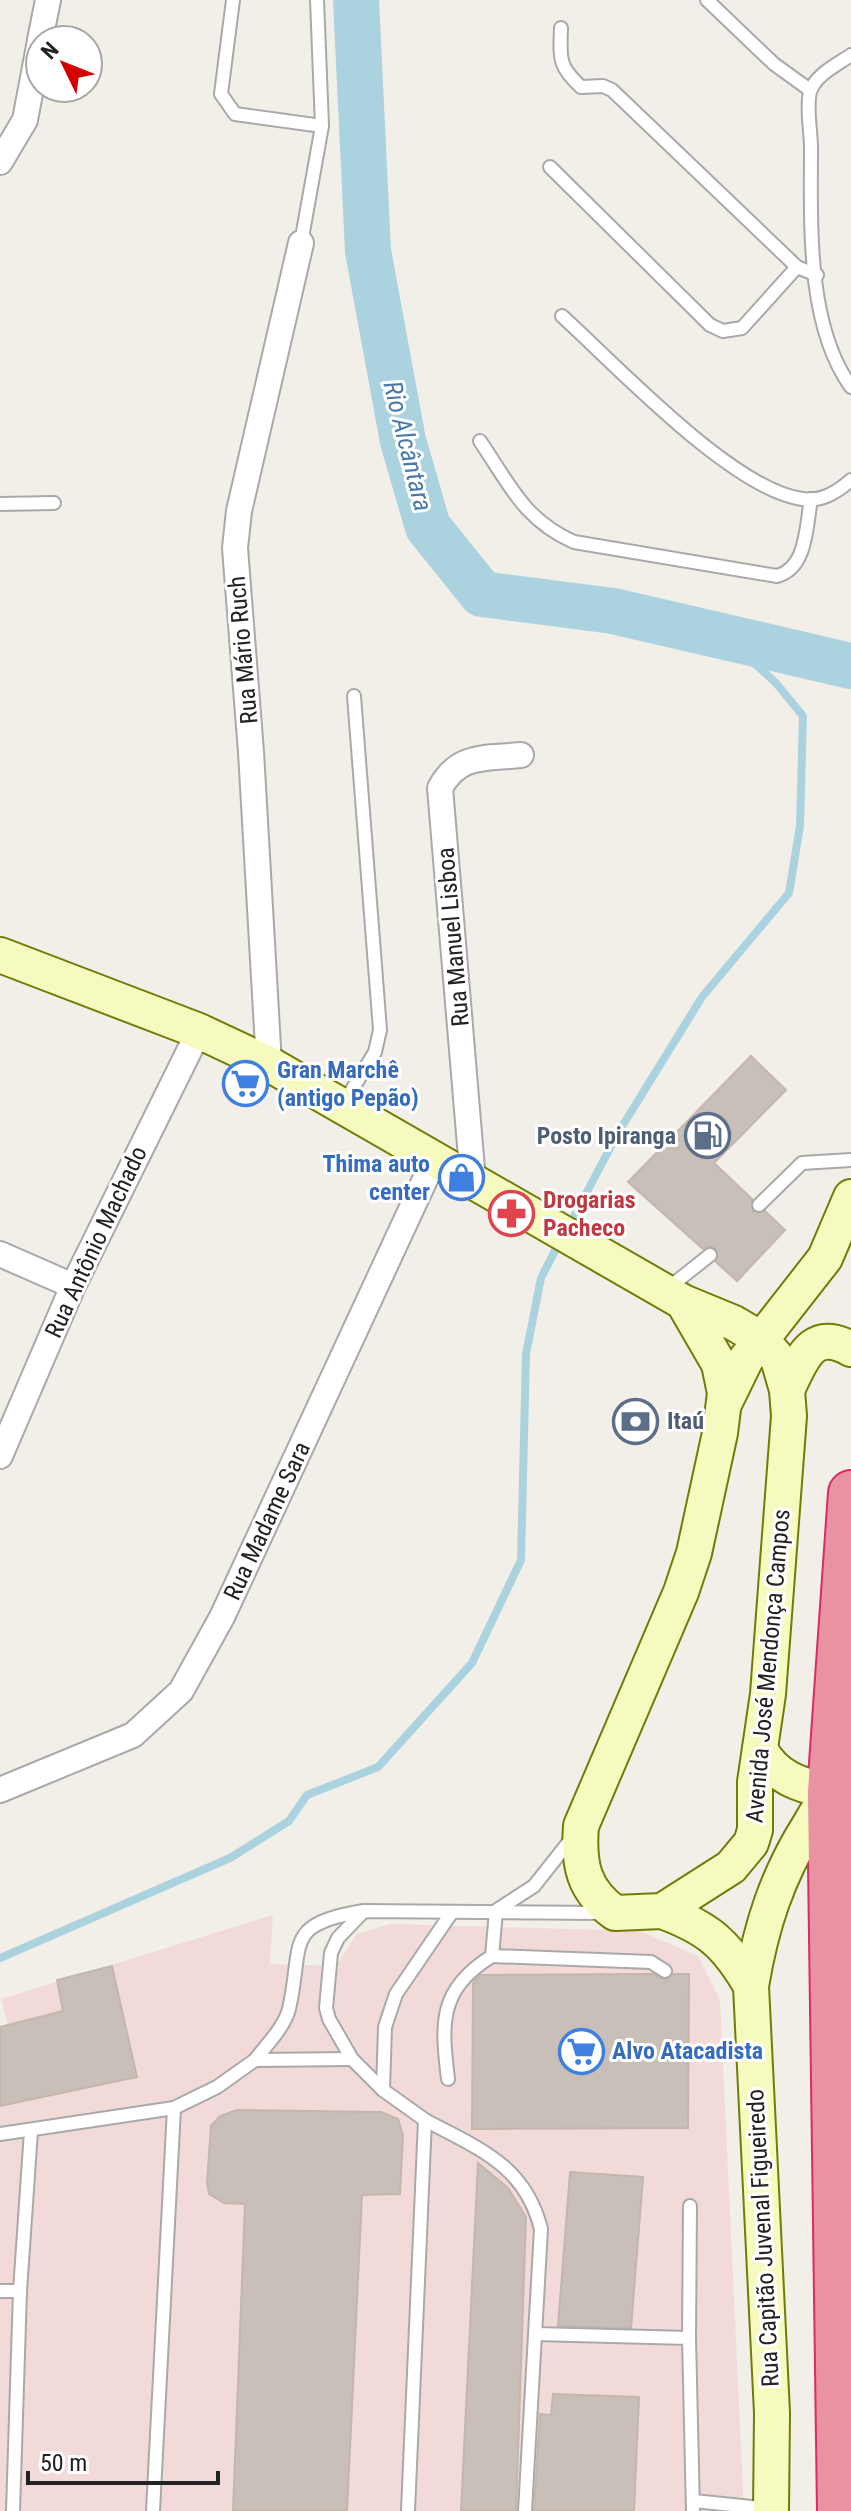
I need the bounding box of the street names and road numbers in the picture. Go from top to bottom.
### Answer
street label: Rua Mário Ruch [223,575,263,725]
street label: Rua Manuel Lisboa [431,846,475,1028]
street label: Rua Antônio Machado [39,1142,153,1342]
street label: Rua Madame Sara [218,1437,316,1605]
street label: Avenida José Mendonça Campos [740,1508,796,1824]
street label: Rua Capitão Juvenal Figueiredo [741,2088,785,2388]

